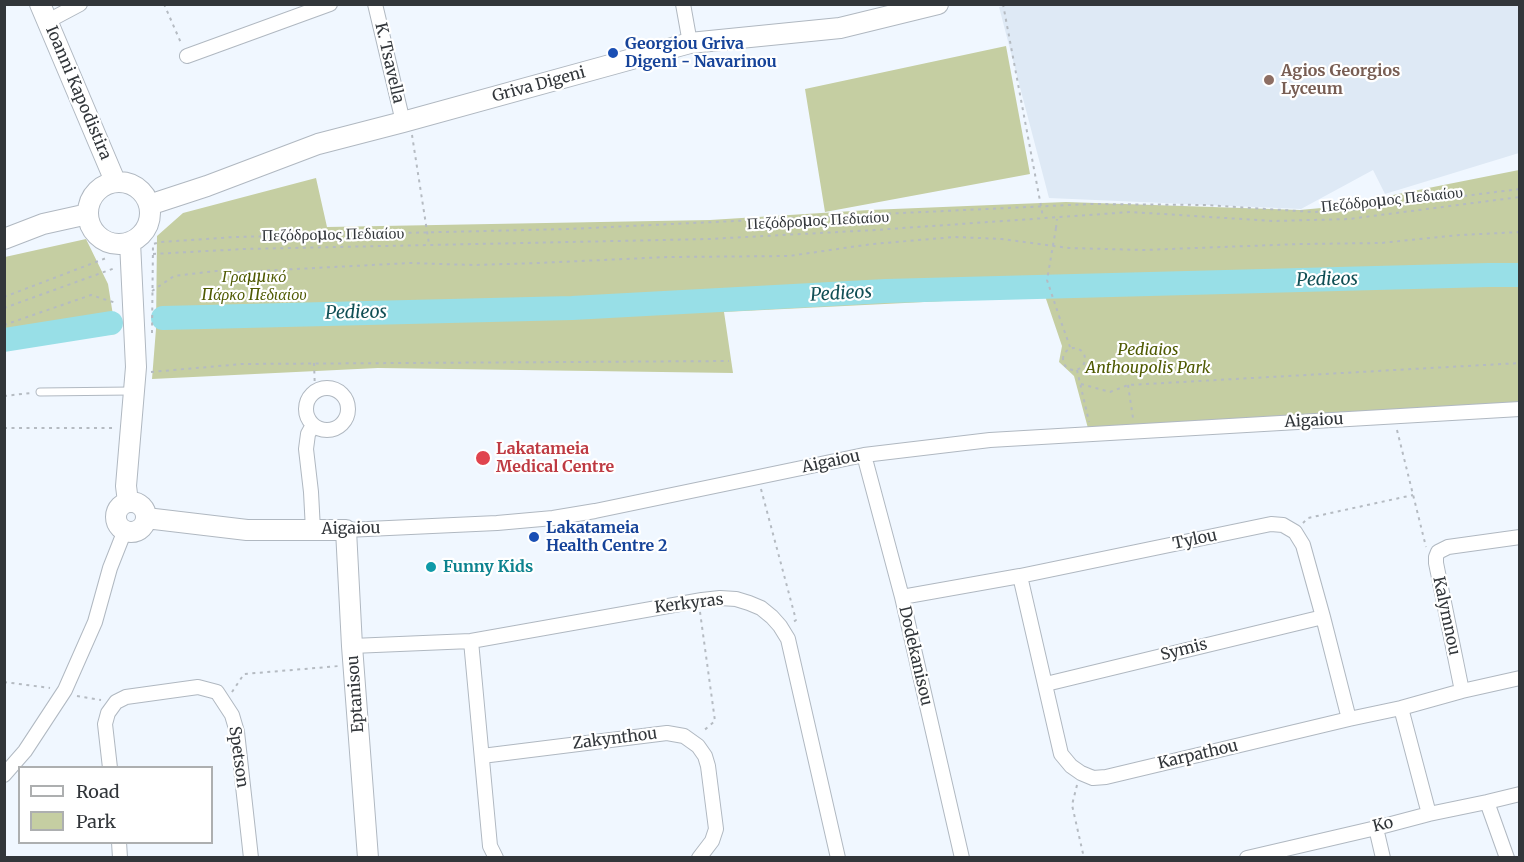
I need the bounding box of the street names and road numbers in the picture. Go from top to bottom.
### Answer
street label: K. Tsavella [370,21,408,105]
street label: Ioanni Kapodistira [41,23,115,163]
street label: Griva Digeni [490,63,588,107]
street label: Πεζόδρομος Πεδιαίου [1320,183,1464,217]
street label: Πεζόδρομος Πεδιαίου [746,208,890,234]
street label: Πεζόδρομος Πεδιαίου [261,224,405,246]
street label: Aigaiou [1284,410,1344,432]
street label: Aigaiou [800,446,862,478]
street label: Aigaiou [321,519,381,539]
street label: Tylou [1171,526,1219,554]
street label: Kalymnou [1428,575,1464,657]
street label: Kerkyras [653,590,725,618]
street label: Dodekanisou [894,604,936,708]
street label: Symis [1159,635,1209,665]
street label: Eptanisou [344,655,368,733]
street label: Zakynthou [572,724,658,754]
street label: Spetson [224,725,252,789]
street label: Karpathou [1156,736,1240,774]
street label: Ko [1371,813,1395,837]

